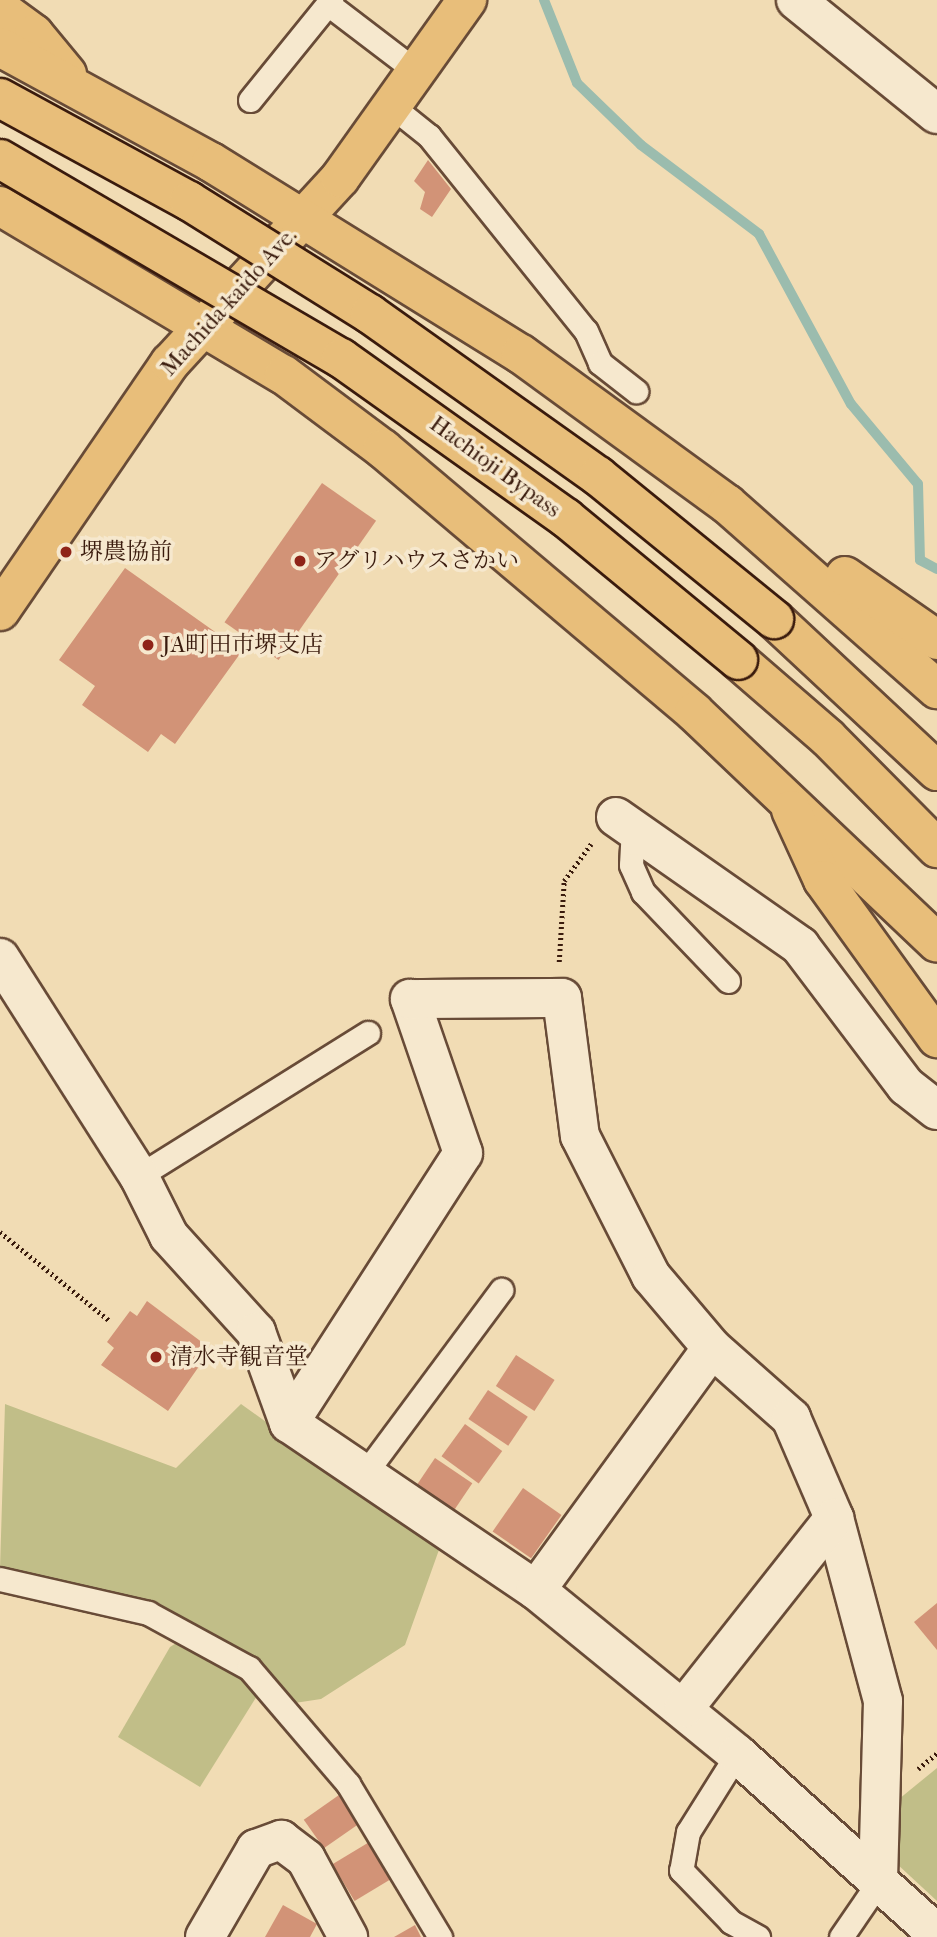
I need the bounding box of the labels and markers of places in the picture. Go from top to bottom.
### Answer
place label: 堺農協前 [80,538,172,566]
marker: 堺農協前 [58,544,74,560]
place label: アグリハウスさかい [314,547,521,575]
marker: アグリハウスさかい [292,553,308,569]
place label: JA町田市堺支店 [162,631,323,659]
marker: JA町田市堺支店 [140,637,156,653]
place label: 清水寺観音堂 [170,1343,308,1371]
marker: 清水寺観音堂 [148,1349,164,1365]

